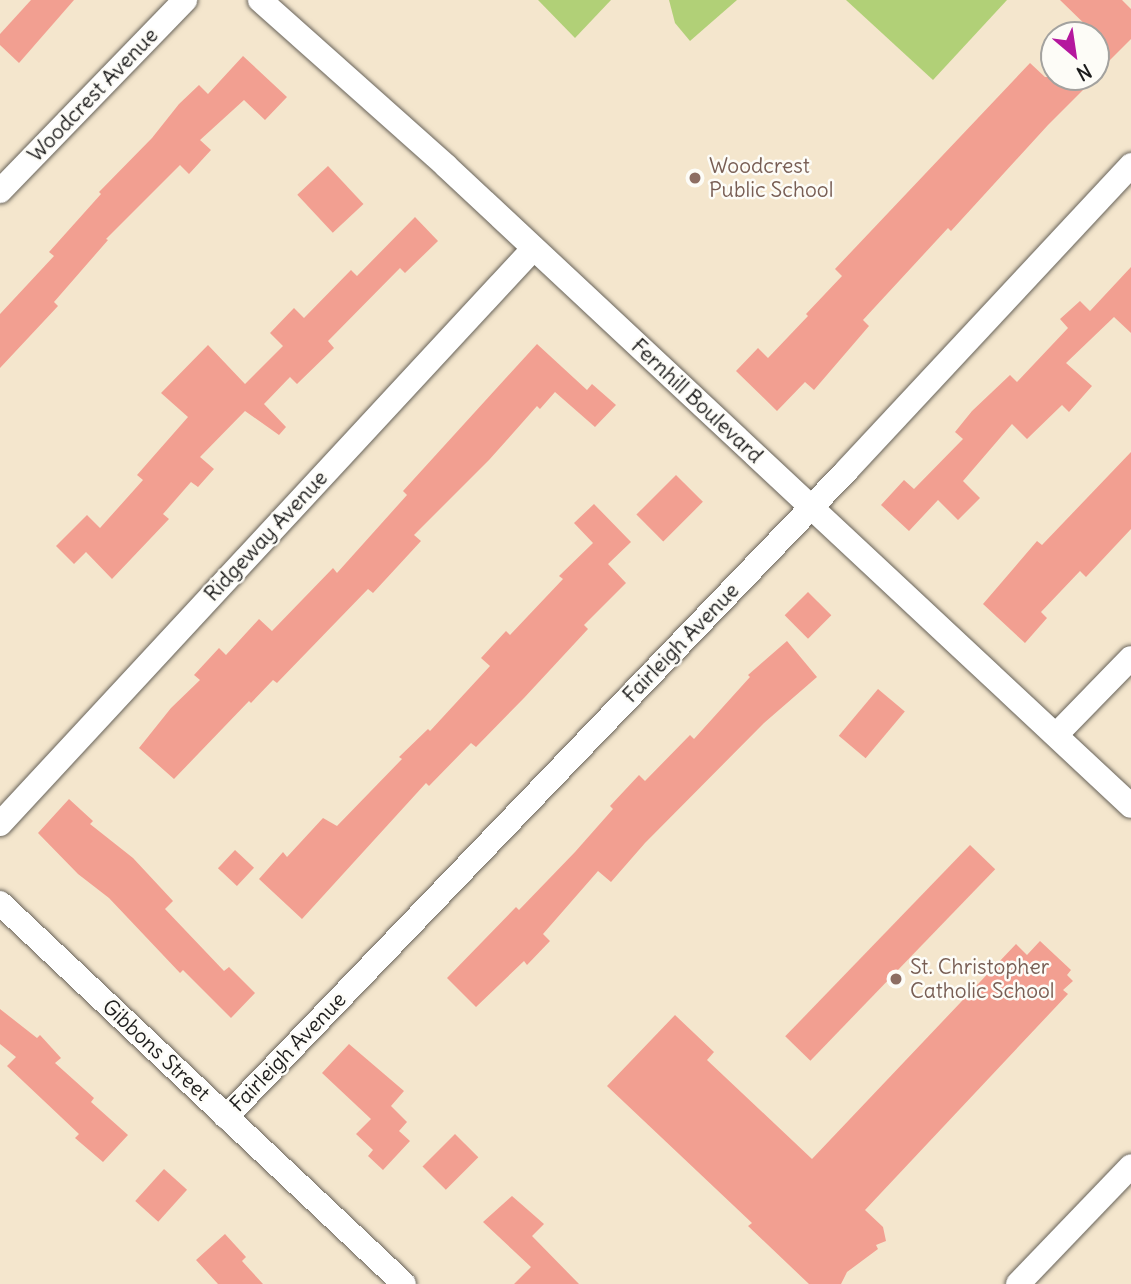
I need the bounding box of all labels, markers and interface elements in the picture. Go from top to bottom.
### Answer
north arrow [1040,21,1110,91]
street label: Woodcrest Avenue [23,23,163,167]
text: N [1073,59,1096,86]
place label: Woodcrest Public School [709,153,833,203]
marker: Woodcrest Public School [687,170,703,186]
street label: Fernhill Boulevard [626,334,768,468]
street label: Ridgeway Avenue [199,466,333,606]
street label: Fairleigh Avenue [618,578,744,708]
place label: St. Christopher Catholic School [910,954,1055,1004]
marker: St. Christopher Catholic School [888,971,904,987]
street label: Fairleigh Avenue [225,987,351,1117]
street label: Gibbons Street [97,994,215,1106]

